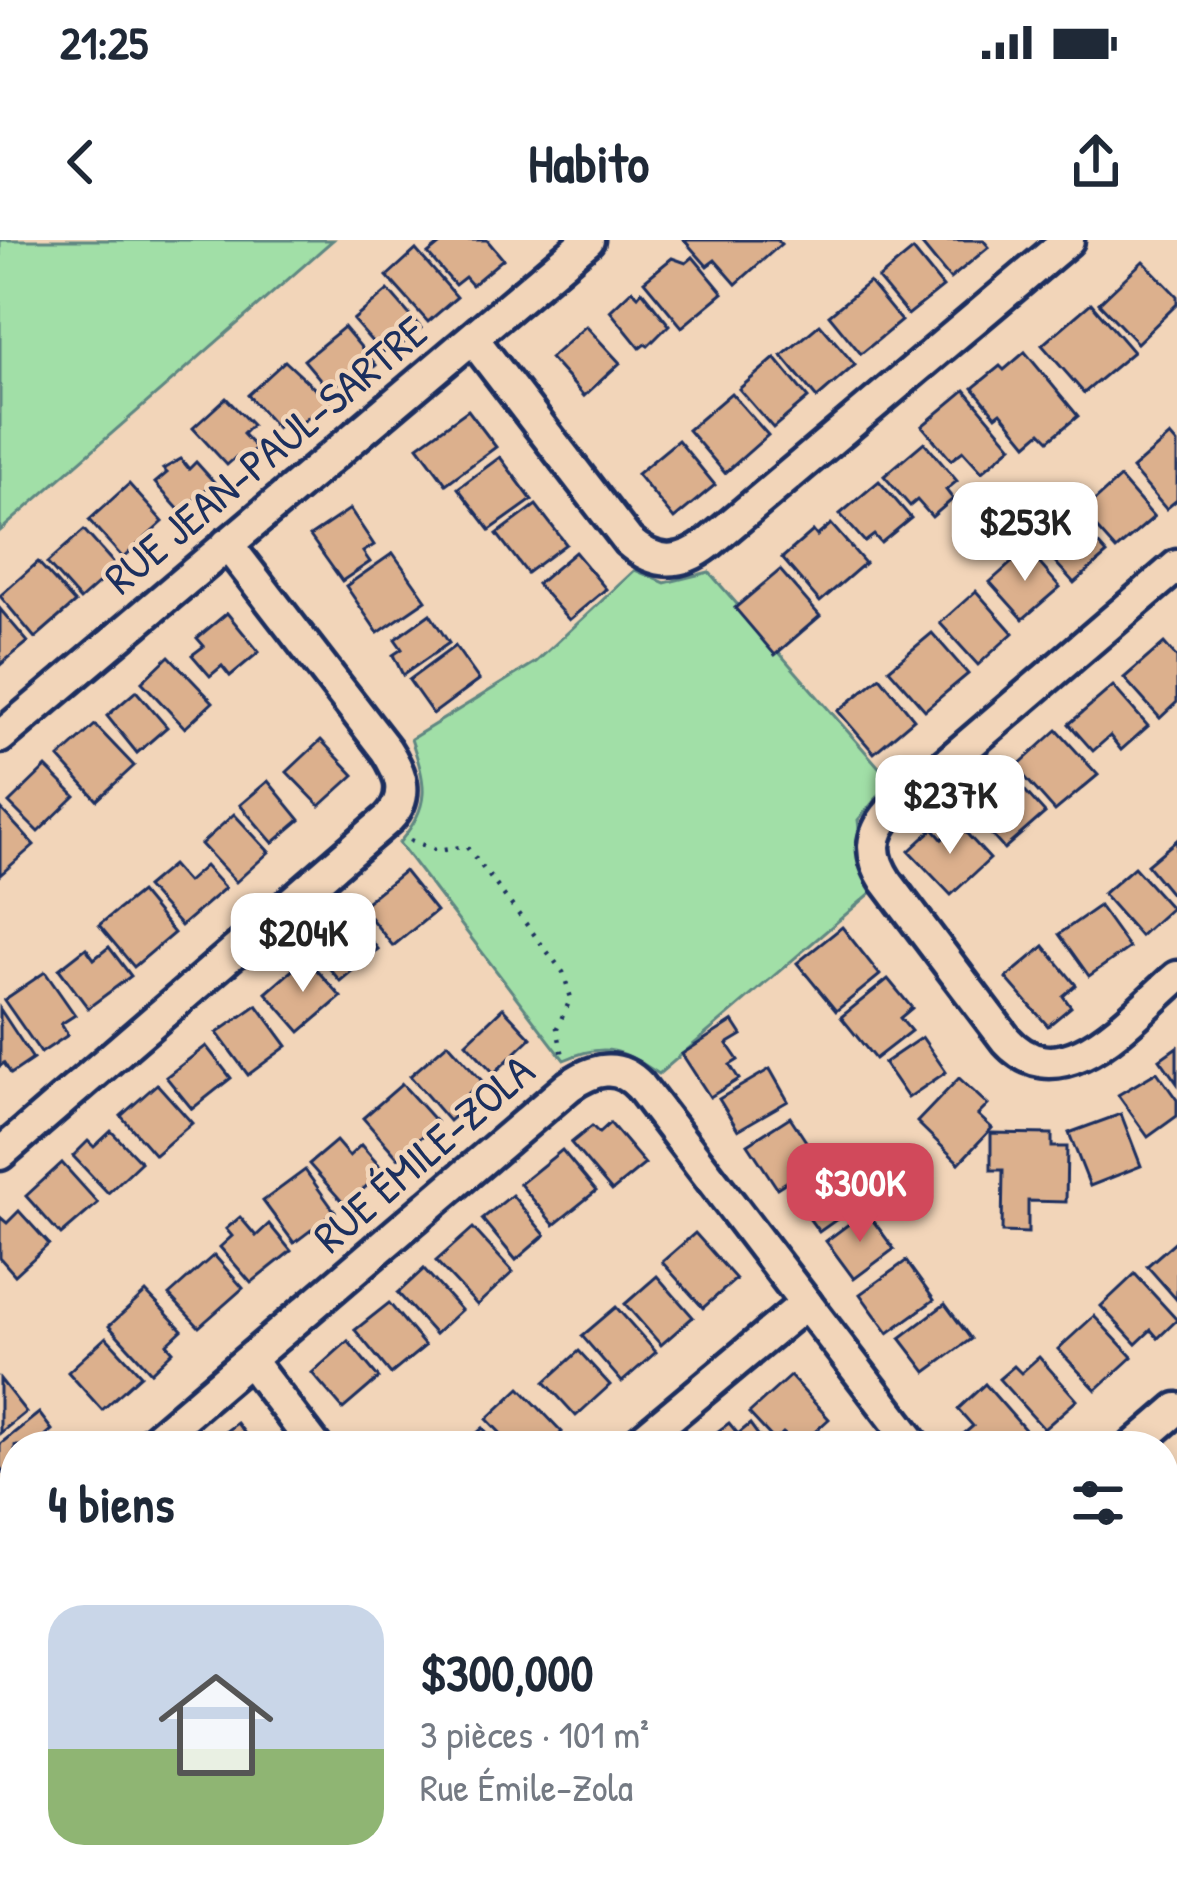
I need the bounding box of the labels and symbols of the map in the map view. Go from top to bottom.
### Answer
street label: RUE JEAN-PAUL-SARTRE [91,301,439,607]
pin: $253K [941,482,1109,584]
pin: $237K [866,755,1034,857]
pin: $204K [219,893,387,995]
street label: RUE ÉMILE-ZOLA [300,1040,546,1266]
pin: $300K [776,1143,944,1245]

